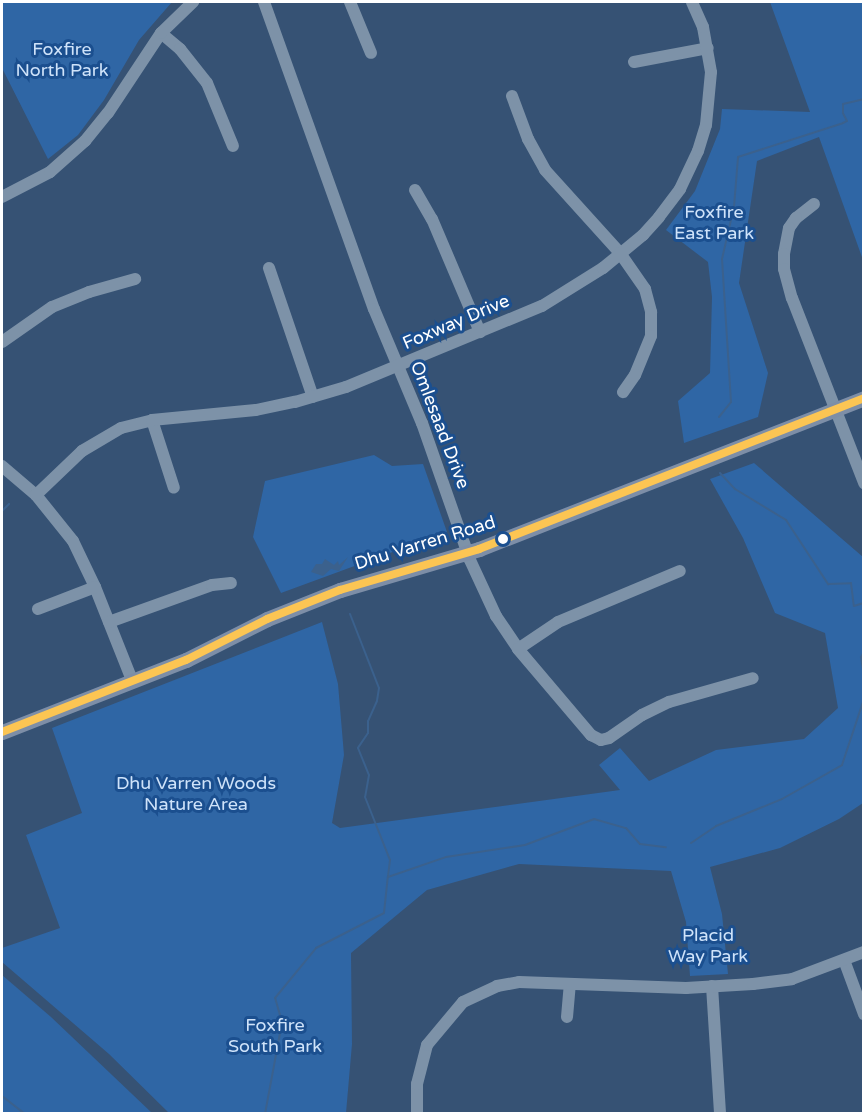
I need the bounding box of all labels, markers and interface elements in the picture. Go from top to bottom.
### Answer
park label: Foxfire North Park [15,39,109,82]
park label: Foxfire East Park [674,202,754,244]
street label: Foxway Drive [399,290,513,354]
street label: Omlesaad Drive [406,358,474,492]
street label: Dhu Varren Road [352,511,498,575]
unlabelled marker [497,533,509,545]
park label: Dhu Varren Woods Nature Area [116,773,276,816]
park label: Placid Way Park [668,925,748,968]
park label: Foxfire South Park [228,1015,322,1058]

